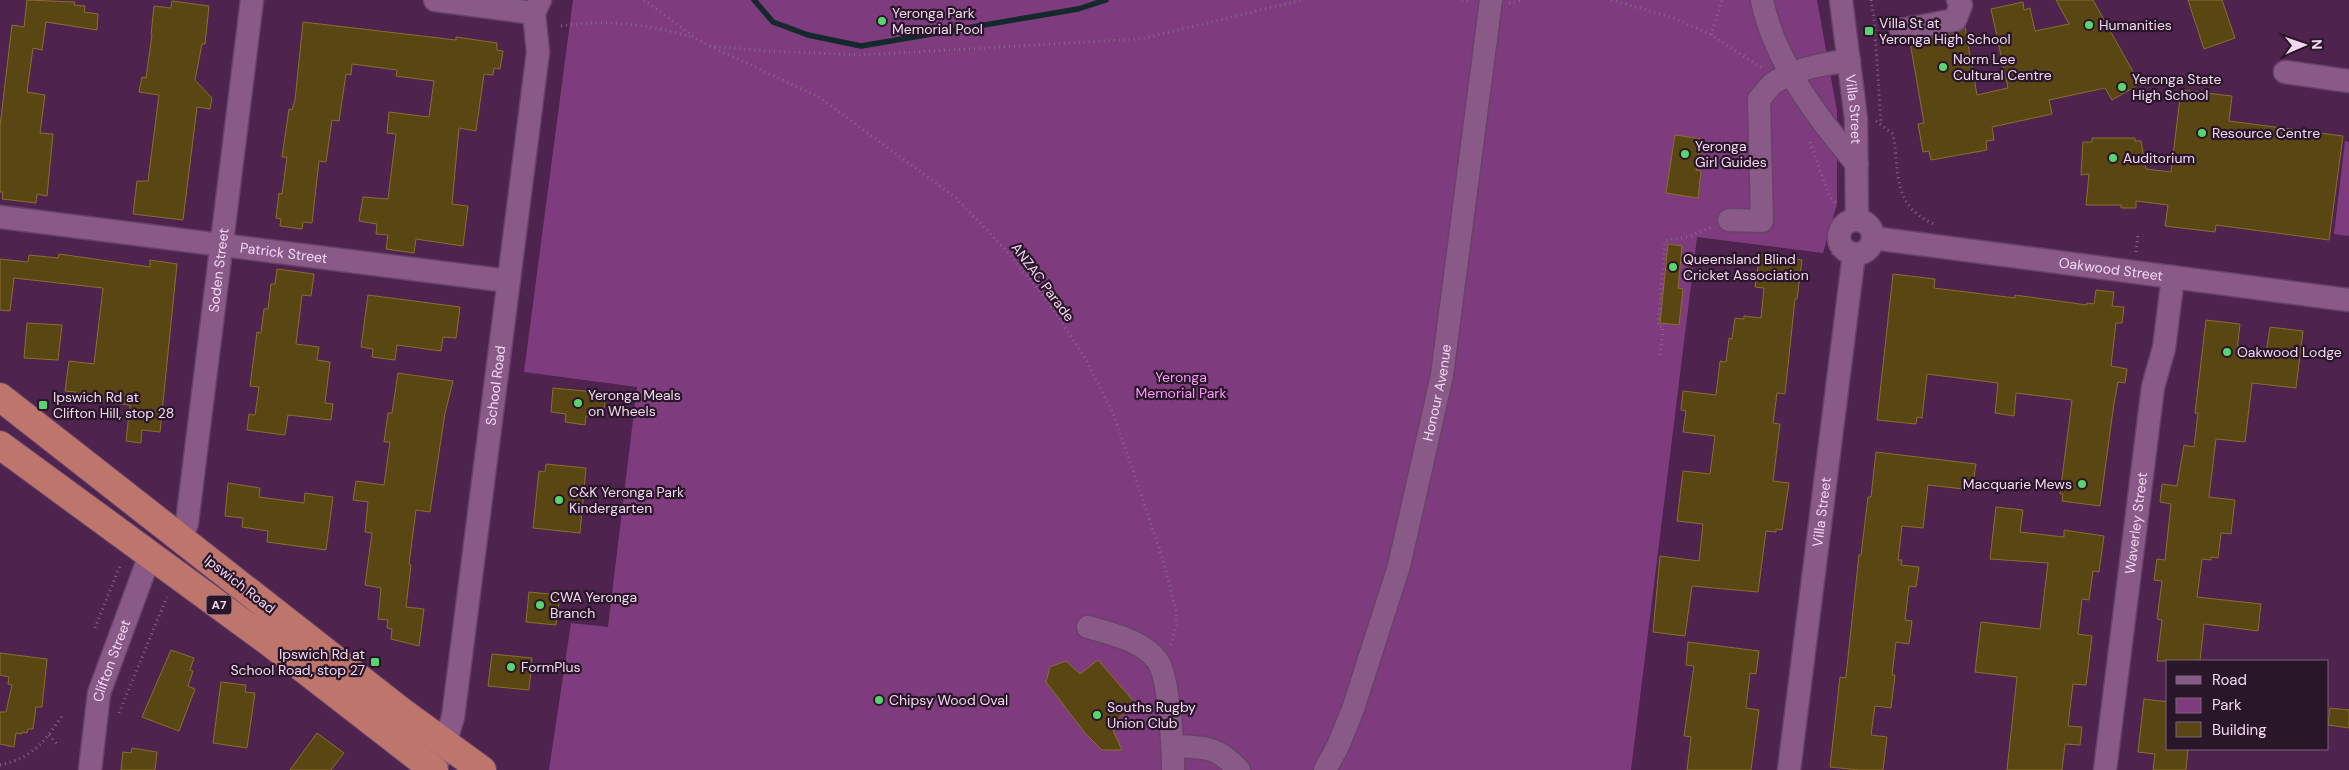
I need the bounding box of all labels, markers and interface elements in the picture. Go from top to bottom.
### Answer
place label: Yeronga Park Memorial Pool [892,4,983,38]
place label: Villa St at Yeronga High School [1879,14,2011,48]
marker: Yeronga Park Memorial Pool [876,15,888,27]
place label: Humanities [2099,16,2172,34]
marker: Humanities [2083,19,2095,31]
north arrow [2279,20,2329,70]
marker: Villa St at Yeronga High School [1863,25,1875,37]
text: N [2308,39,2326,50]
place label: Norm Lee Cultural Centre [1953,50,2052,84]
marker: Norm Lee Cultural Centre [1937,61,1949,73]
place label: Yeronga State High School [2132,70,2222,104]
street label: Villa Street [1841,73,1865,144]
marker: Yeronga State High School [2116,81,2128,93]
place label: Resource Centre [2212,124,2320,142]
marker: Resource Centre [2196,127,2208,139]
place label: Yeronga Girl Guides [1695,137,1767,171]
marker: Yeronga Girl Guides [1679,148,1691,160]
place label: Auditorium [2123,149,2195,167]
marker: Auditorium [2107,152,2119,164]
street label: Soden Street [204,227,233,313]
street label: Patrick Street [239,238,328,267]
street label: ANZAC Parade [1008,239,1078,325]
place label: Queensland Blind Cricket Association [1683,250,1809,284]
street label: Oakwood Street [2058,253,2164,285]
marker: Queensland Blind Cricket Association [1667,261,1679,273]
street label: Honour Avenue [1418,343,1455,443]
place label: Oakwood Lodge [2237,343,2342,361]
street label: School Road [481,344,509,426]
marker: Oakwood Lodge [2221,346,2233,358]
park label: Yeronga Memorial Park [1135,368,1227,402]
place label: Yeronga Meals on Wheels [588,386,681,420]
place label: Ipswich Rd at Clifton Hill, stop 28 [53,388,174,422]
marker: Yeronga Meals on Wheels [572,397,584,409]
marker: Ipswich Rd at Clifton Hill, stop 28 [37,399,49,411]
street label: Waverley Street [2121,471,2151,575]
place label: Macquarie Mews [1963,475,2072,493]
street label: Villa Street [1808,476,1835,548]
marker: Macquarie Mews [2076,478,2088,490]
place label: C&K Yeronga Park Kindergarten [569,483,684,517]
marker: C&K Yeronga Park Kindergarten [553,494,565,506]
street label: Ipswich Road [201,551,279,617]
place label: CWA Yeronga Branch [550,588,637,622]
road number: A7 [206,596,232,614]
marker: CWA Yeronga Branch [534,599,546,611]
street label: Clifton Street [89,617,134,703]
place label: Ipswich Rd at School Road, stop 27 [230,645,365,679]
marker: Ipswich Rd at School Road, stop 27 [369,656,381,668]
place label: FormPlus [521,658,580,676]
legend [2166,660,2329,750]
marker: FormPlus [505,661,517,673]
text: Road [2212,670,2247,690]
place label: Chipsy Wood Oval [889,691,1008,709]
marker: Chipsy Wood Oval [873,694,885,706]
text: Park [2212,695,2242,715]
place label: Souths Rugby Union Club [1107,698,1196,732]
marker: Souths Rugby Union Club [1091,709,1103,721]
text: Building [2212,720,2267,740]

